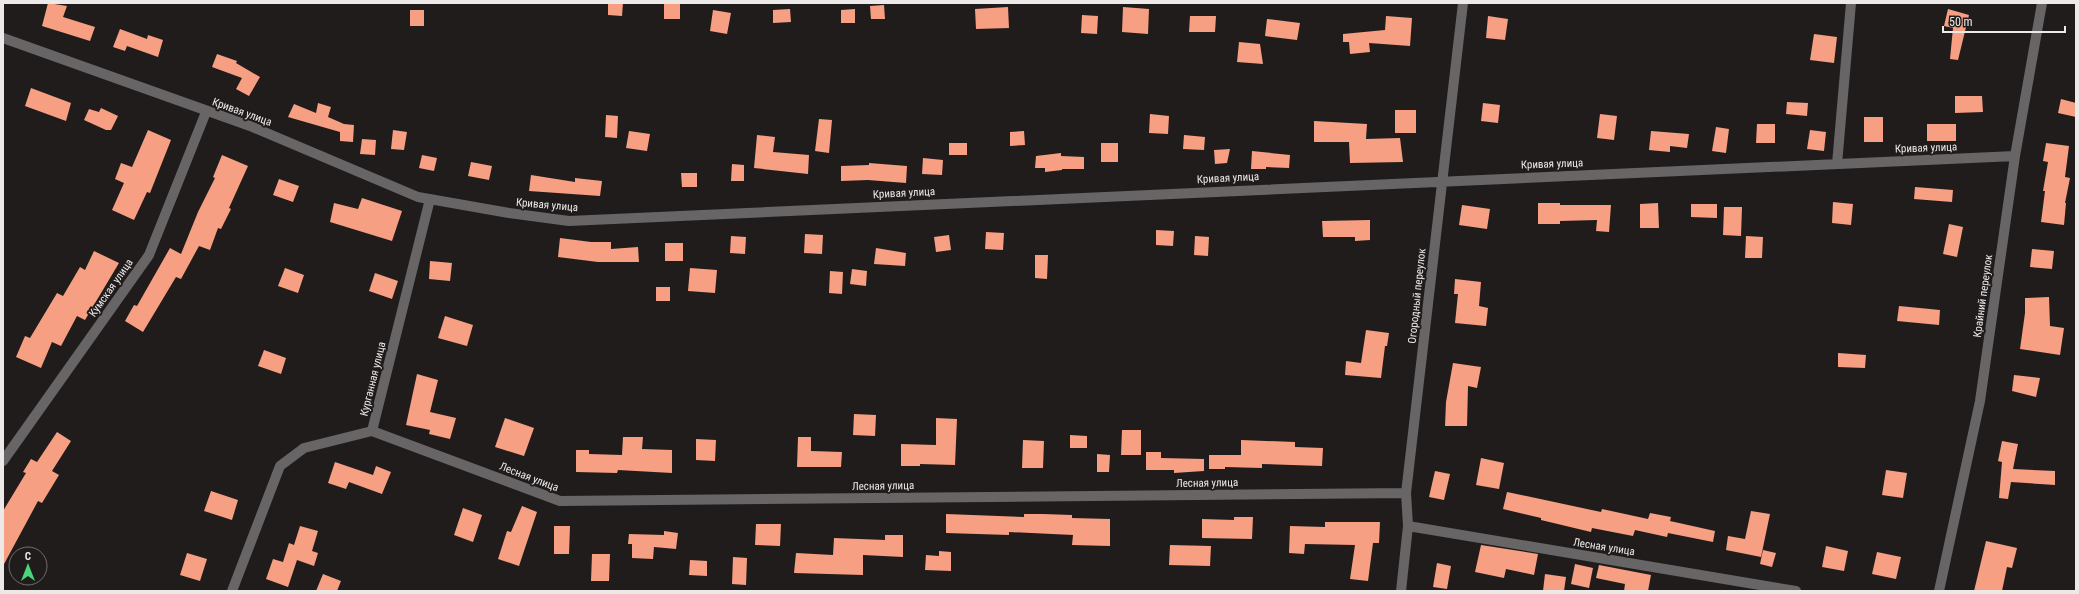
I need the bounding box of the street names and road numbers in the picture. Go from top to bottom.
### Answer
street label: Кривая улица [210,95,274,129]
street label: Кривая улица [1895,140,1957,156]
street label: Кривая улица [1521,156,1583,172]
street label: Кривая улица [1197,170,1259,186]
street label: Кривая улица [873,185,935,201]
street label: Кривая улица [515,196,579,214]
street label: Огородный переулок [1406,247,1429,344]
street label: Крайний переулок [1971,253,1995,338]
street label: Кумская улица [86,257,136,319]
street label: Курганная улица [357,340,389,418]
street label: Лесная улица [498,460,560,494]
street label: Лесная улица [1176,476,1238,490]
street label: Лесная улица [852,479,914,493]
street label: Лесная улица [1572,536,1636,558]

